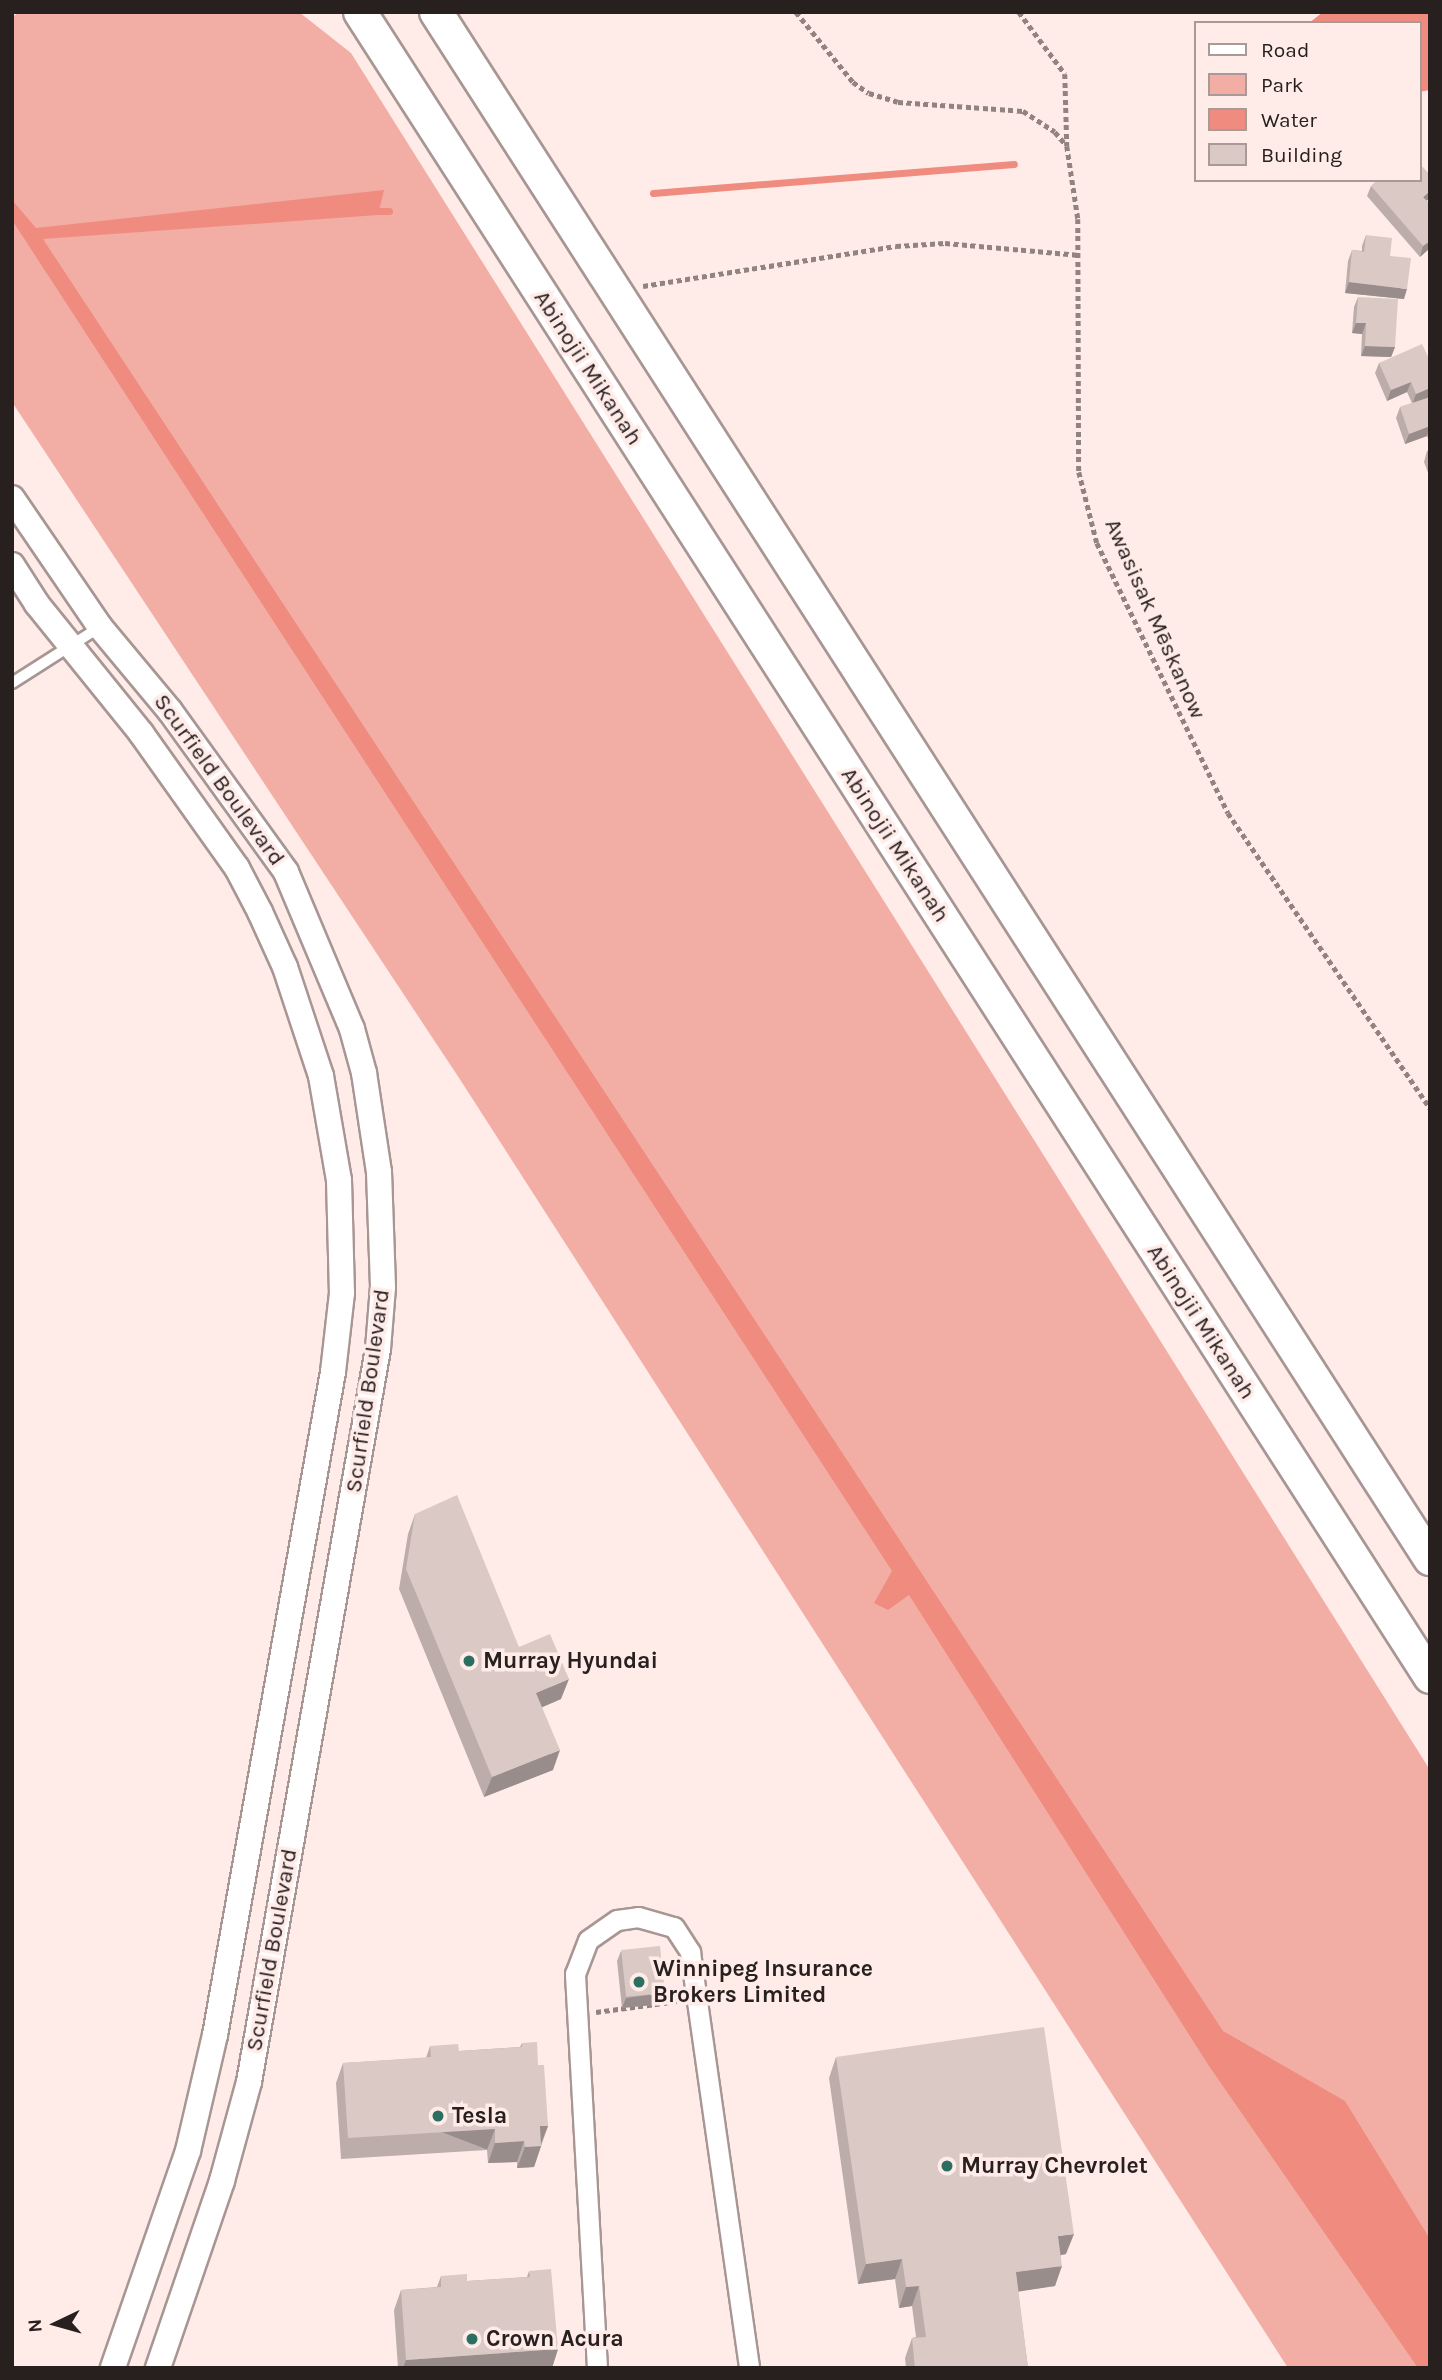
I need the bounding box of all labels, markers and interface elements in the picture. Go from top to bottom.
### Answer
legend [1194,21,1421,182]
text: Road [1261,38,1309,62]
text: Park [1261,73,1304,97]
text: Water [1261,108,1317,132]
text: Building [1261,143,1342,167]
street label: Abinojii Mikanah [528,285,648,451]
street label: Awasisak Mēskanow [1098,515,1212,723]
street label: Scurfield Boulevard [148,689,290,871]
street label: Abinojii Mikanah [835,762,955,928]
street label: Abinojii Mikanah [1141,1239,1261,1405]
street label: Scurfield Boulevard [340,1287,396,1495]
place label: Murray Hyundai [483,1647,658,1675]
marker: Murray Hyundai [461,1653,477,1669]
street label: Scurfield Boulevard [241,1847,303,2053]
place label: Winnipeg Insurance Brokers Limited [653,1955,873,2009]
marker: Winnipeg Insurance Brokers Limited [631,1974,647,1990]
place label: Tesla [452,2102,507,2130]
marker: Tesla [430,2108,446,2124]
place label: Murray Chevrolet [961,2152,1148,2180]
marker: Murray Chevrolet [939,2158,955,2174]
north arrow [21,2289,91,2359]
text: N [24,2318,47,2334]
place label: Crown Acura [486,2325,624,2353]
marker: Crown Acura [464,2331,480,2347]

